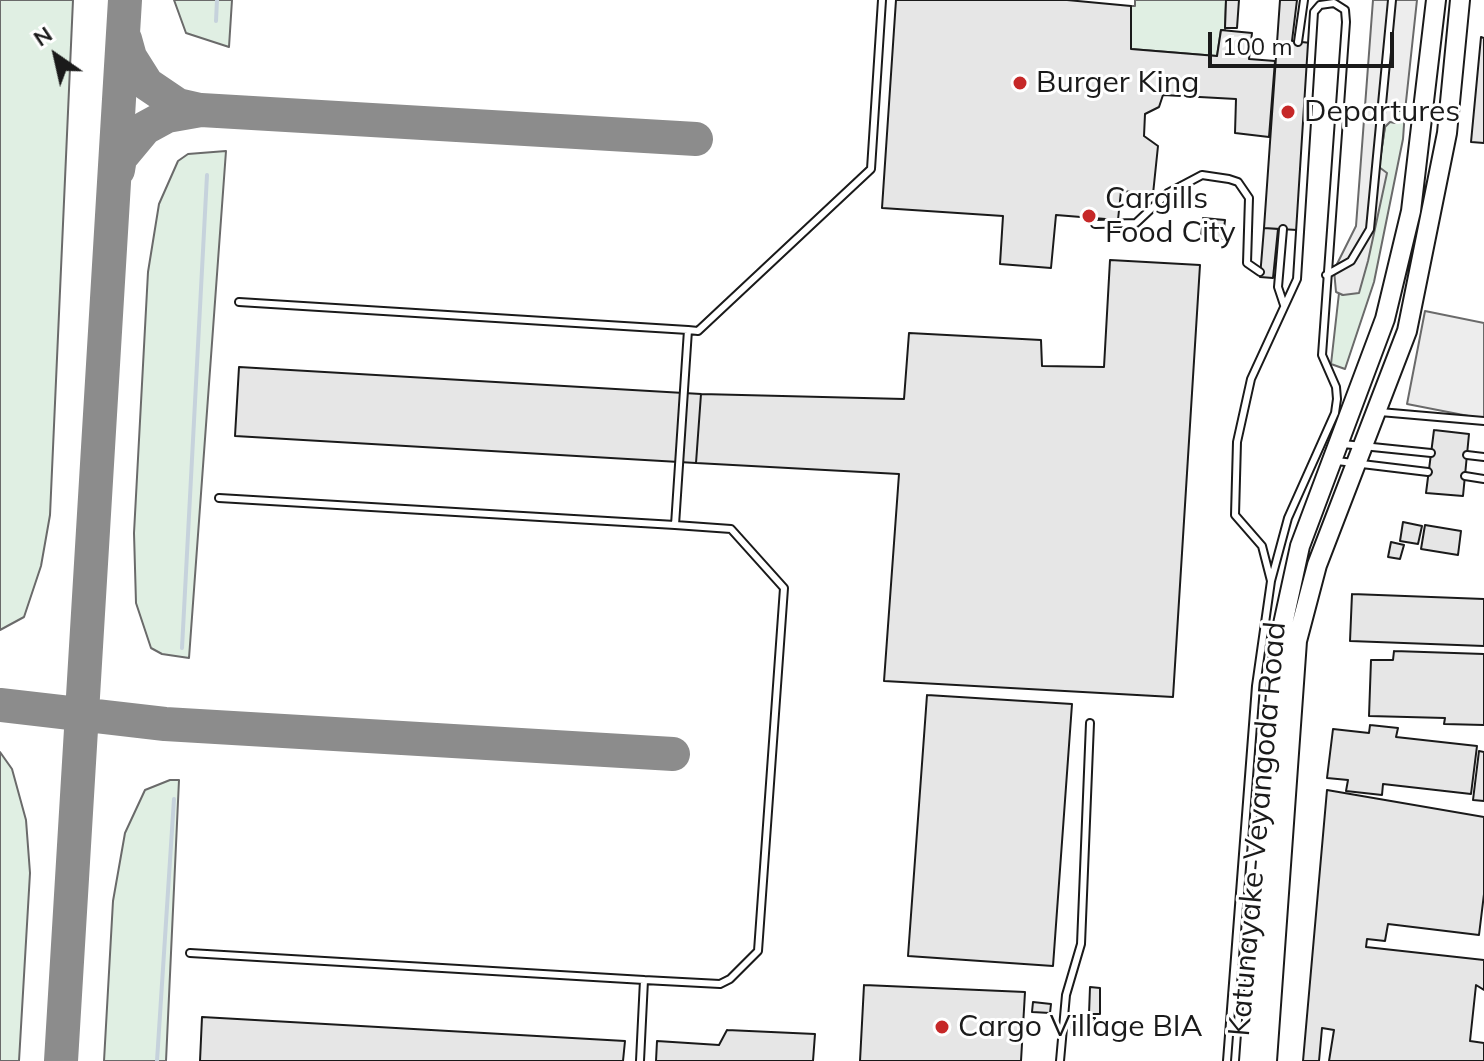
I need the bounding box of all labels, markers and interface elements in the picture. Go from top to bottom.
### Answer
north arrow [16,16,96,96]
scale bar [1212,16,1398,66]
text: N [28,20,57,52]
text: 100 m [1222,31,1293,61]
place label: Burger King [1036,65,1199,101]
marker: Burger King [1011,74,1029,92]
place label: Departures [1304,94,1460,130]
marker: Departures [1279,103,1297,121]
place label: Cargills Food City [1105,181,1236,252]
marker: Cargills Food City [1080,207,1098,225]
street label: Katunayake-Veyangoda Road [1222,620,1294,1038]
place label: Cargo Village BIA [958,1009,1203,1045]
marker: Cargo Village BIA [933,1018,951,1036]

